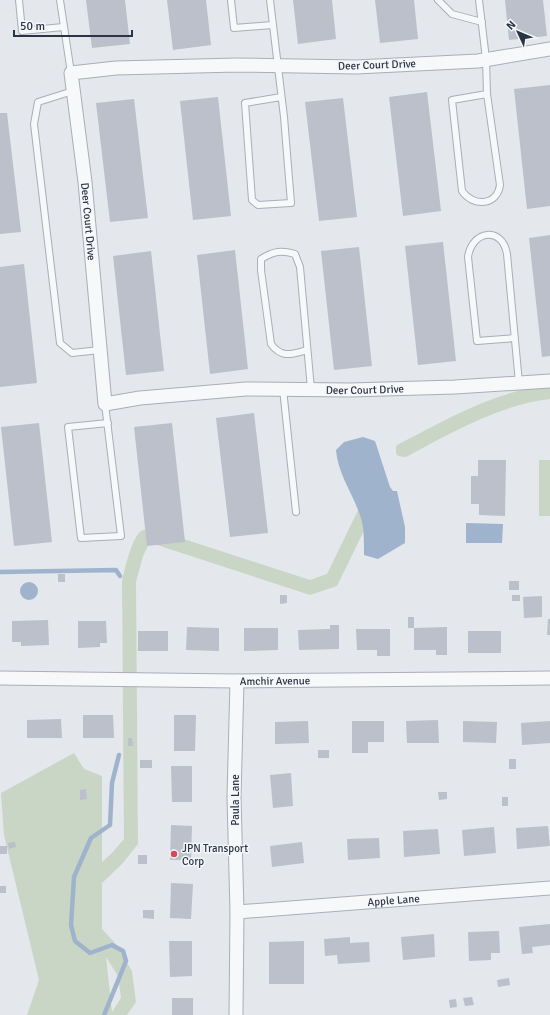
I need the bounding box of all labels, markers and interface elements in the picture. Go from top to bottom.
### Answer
scale bar [14,12,132,38]
north arrow [498,12,538,52]
text: N [504,18,519,33]
text: 50 m [20,19,45,34]
street label: Deer Court Drive [338,57,416,73]
street label: Deer Court Drive [79,182,99,261]
street label: Deer Court Drive [326,382,404,397]
street label: Amchir Avenue [240,674,310,687]
street label: Paula Lane [229,774,242,826]
place label: JPN Transport Corp [182,842,248,868]
marker: JPN Transport Corp [169,849,179,859]
street label: Apple Lane [367,892,420,908]

